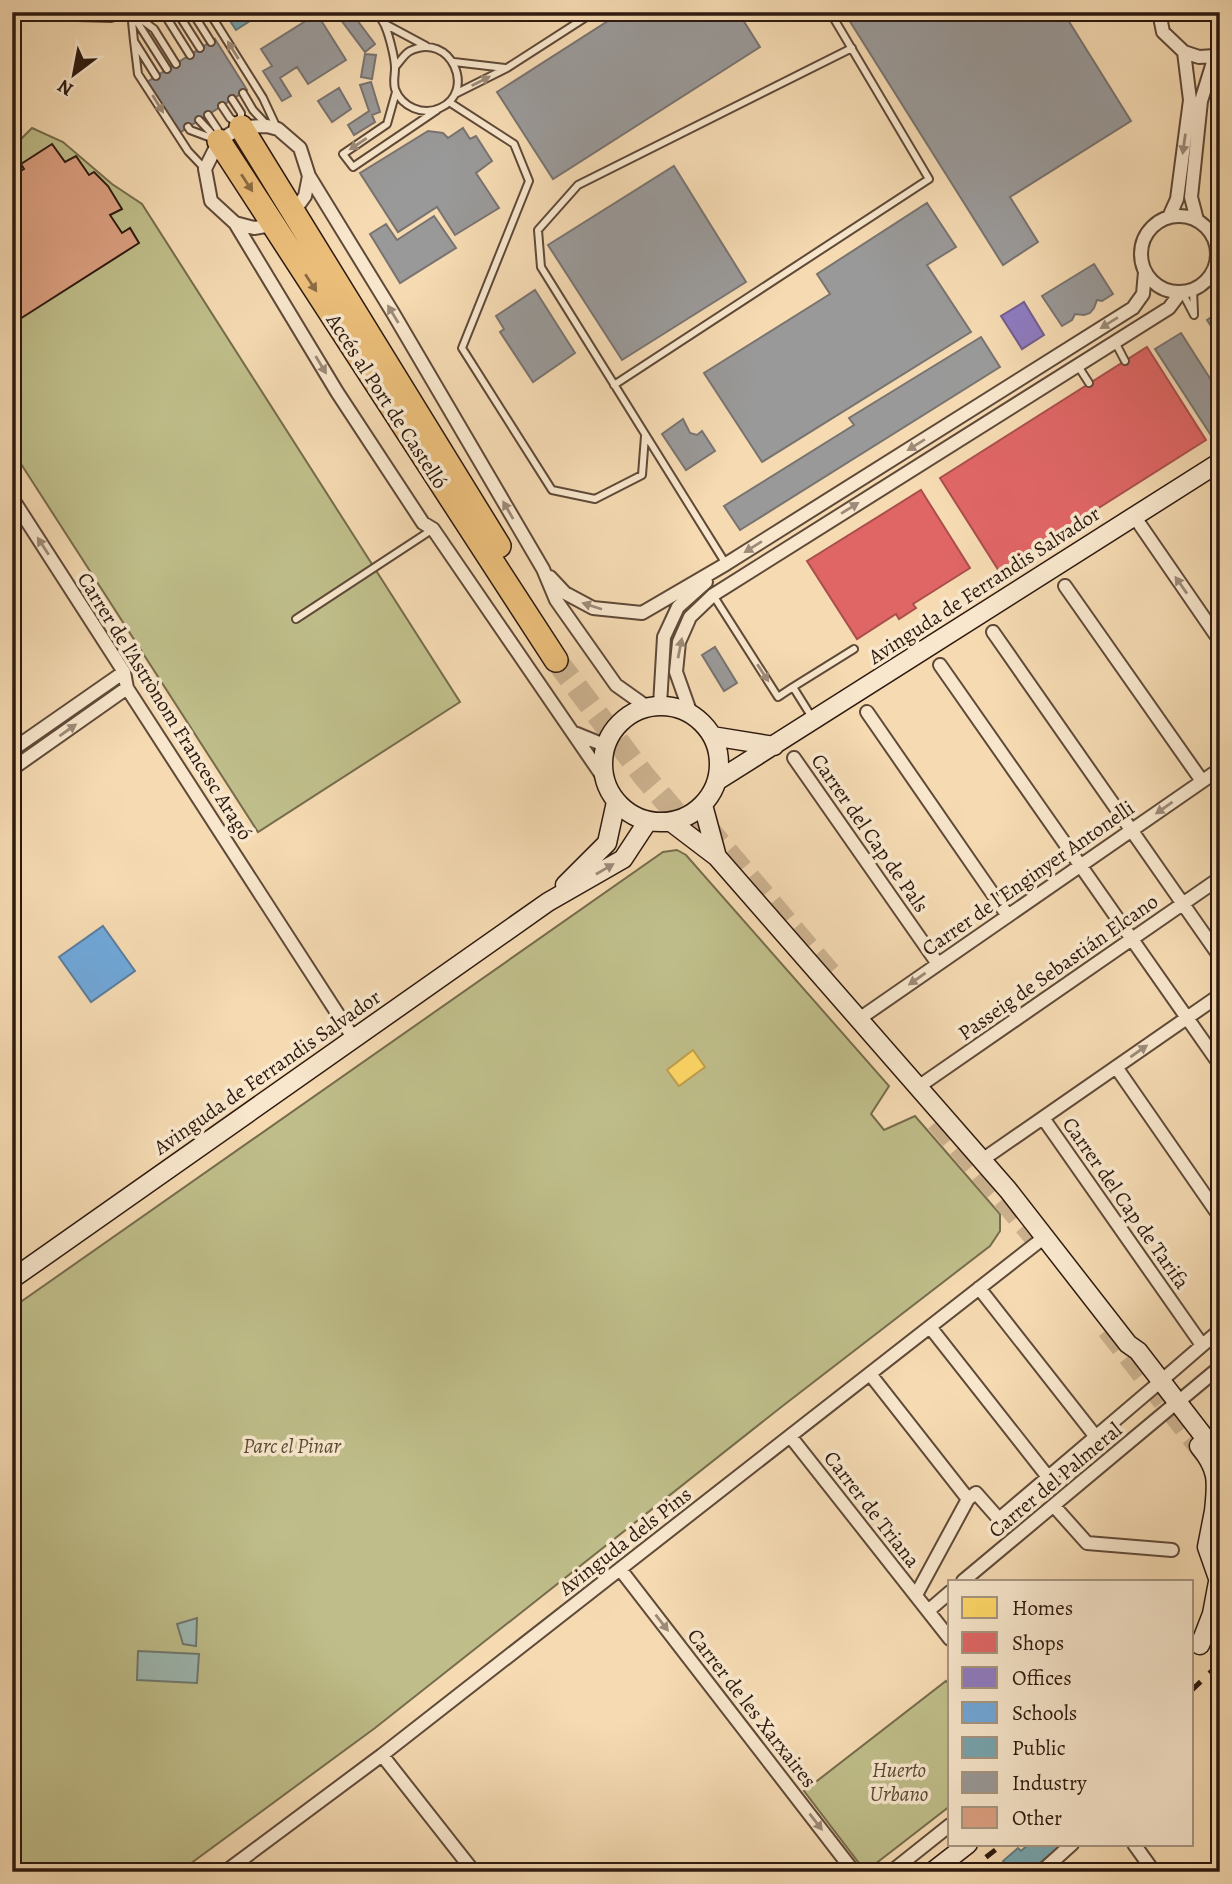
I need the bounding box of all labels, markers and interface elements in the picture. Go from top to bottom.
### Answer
north arrow [38,38,108,108]
one-way arrow [226,41,240,59]
text: N [53,73,78,102]
one-way arrow [471,76,491,87]
one-way arrow [151,94,164,113]
one-way arrow [1179,133,1190,155]
one-way arrow [349,137,367,151]
one-way arrow [240,174,254,192]
one-way arrow [305,273,318,292]
one-way arrow [387,304,400,323]
street label: Accés al Port de Castelló [319,307,454,494]
one-way arrow [1099,317,1118,330]
one-way arrow [315,356,327,375]
one-way arrow [906,438,926,451]
street label: Avinguda de Ferrandis Salvador [862,499,1105,671]
one-way arrow [502,500,515,519]
one-way arrow [841,502,860,515]
one-way arrow [37,536,50,556]
one-way arrow [744,540,763,553]
street label: Carrer de l'Astrònom Francesc Aragó [71,567,259,845]
one-way arrow [1174,576,1188,594]
one-way arrow [582,600,603,610]
one-way arrow [674,637,685,659]
one-way arrow [756,663,769,682]
one-way arrow [59,723,77,737]
street label: Carrer del Cap de Pals [805,748,935,918]
street label: Carrer de l'Enginyer Antonelli [916,794,1140,962]
one-way arrow [1154,801,1174,814]
one-way arrow [596,863,615,875]
street label: Passeig de Sebastián Elcano [952,887,1164,1047]
one-way arrow [907,972,926,985]
street label: Avinguda de Ferrandis Salvador [147,983,386,1162]
one-way arrow [1130,1044,1148,1058]
street label: Carrer del Cap de Tarifa [1056,1111,1196,1295]
street label: Carrer del Palmeral [982,1416,1128,1544]
park label: Parc el Pinar [243,1432,342,1460]
street label: Carrer de Triana [818,1445,927,1573]
street label: Avinguda dels Pins [552,1480,697,1602]
legend [948,1580,1194,1846]
text: Homes [1012,1594,1073,1622]
one-way arrow [655,1613,670,1631]
street label: Carrer de les Xarxaires [681,1623,823,1793]
text: Shops [1012,1629,1064,1657]
text: Offices [1012,1664,1072,1692]
text: Schools [1012,1699,1077,1727]
text: Public [1012,1734,1066,1762]
park label: Huerto Urbano [870,1756,928,1808]
text: Industry [1012,1769,1087,1797]
text: Other [1012,1804,1062,1832]
one-way arrow [808,1813,823,1831]

